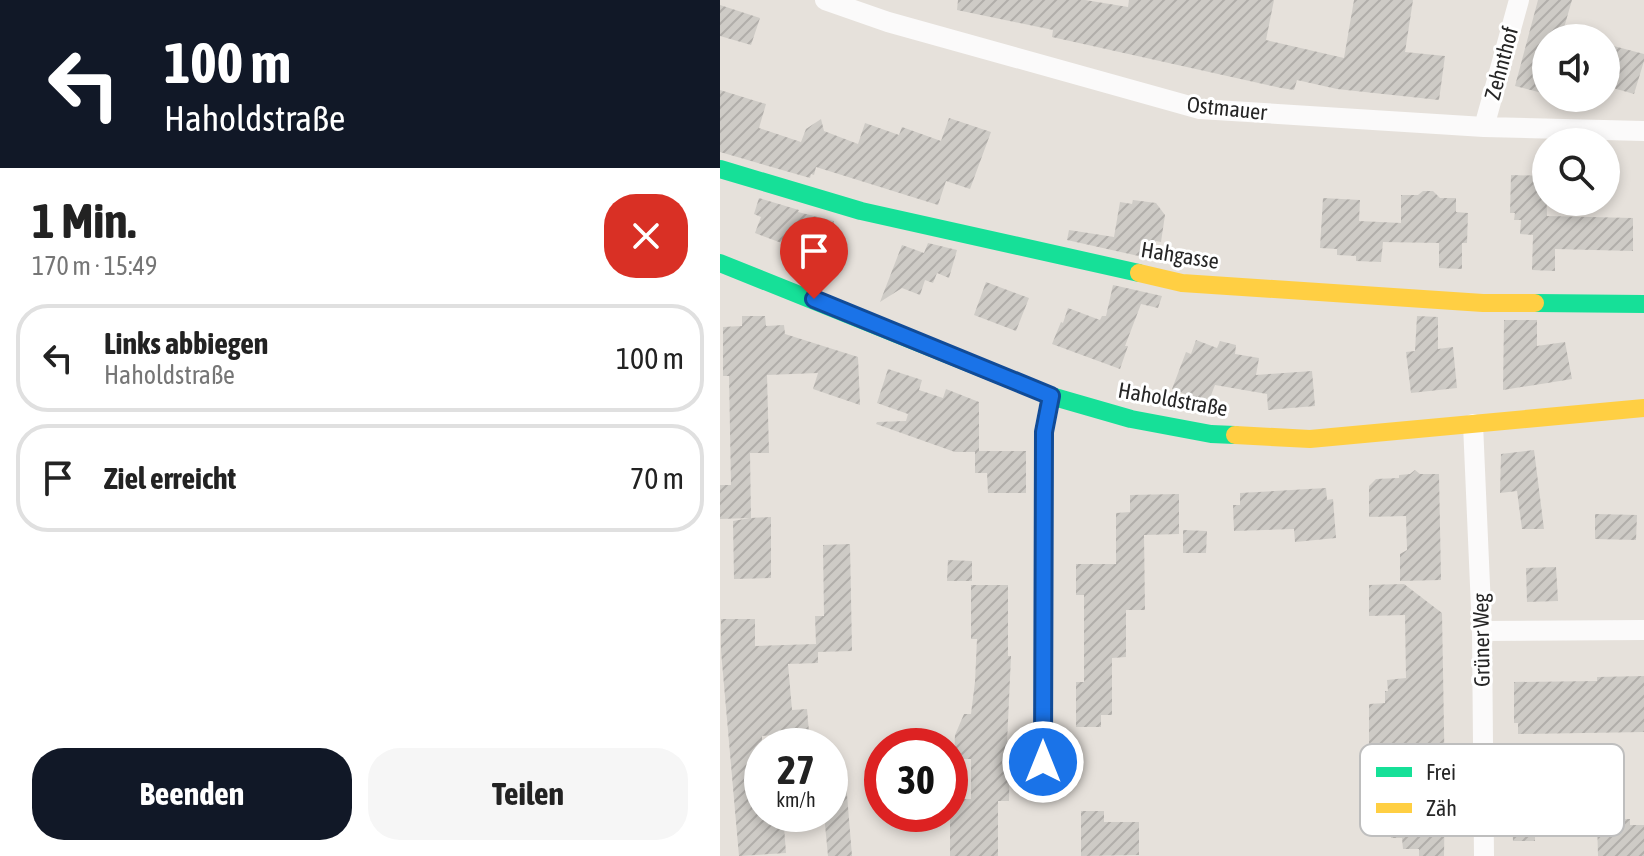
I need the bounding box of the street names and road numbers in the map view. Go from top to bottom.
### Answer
street label: Zehnthof [1479,24,1523,102]
street label: Ostmauer [1186,91,1269,125]
street label: Hahgasse [1139,236,1221,274]
street label: Haholdstraße [1116,377,1230,421]
street label: Grüner Weg [1467,592,1495,687]

